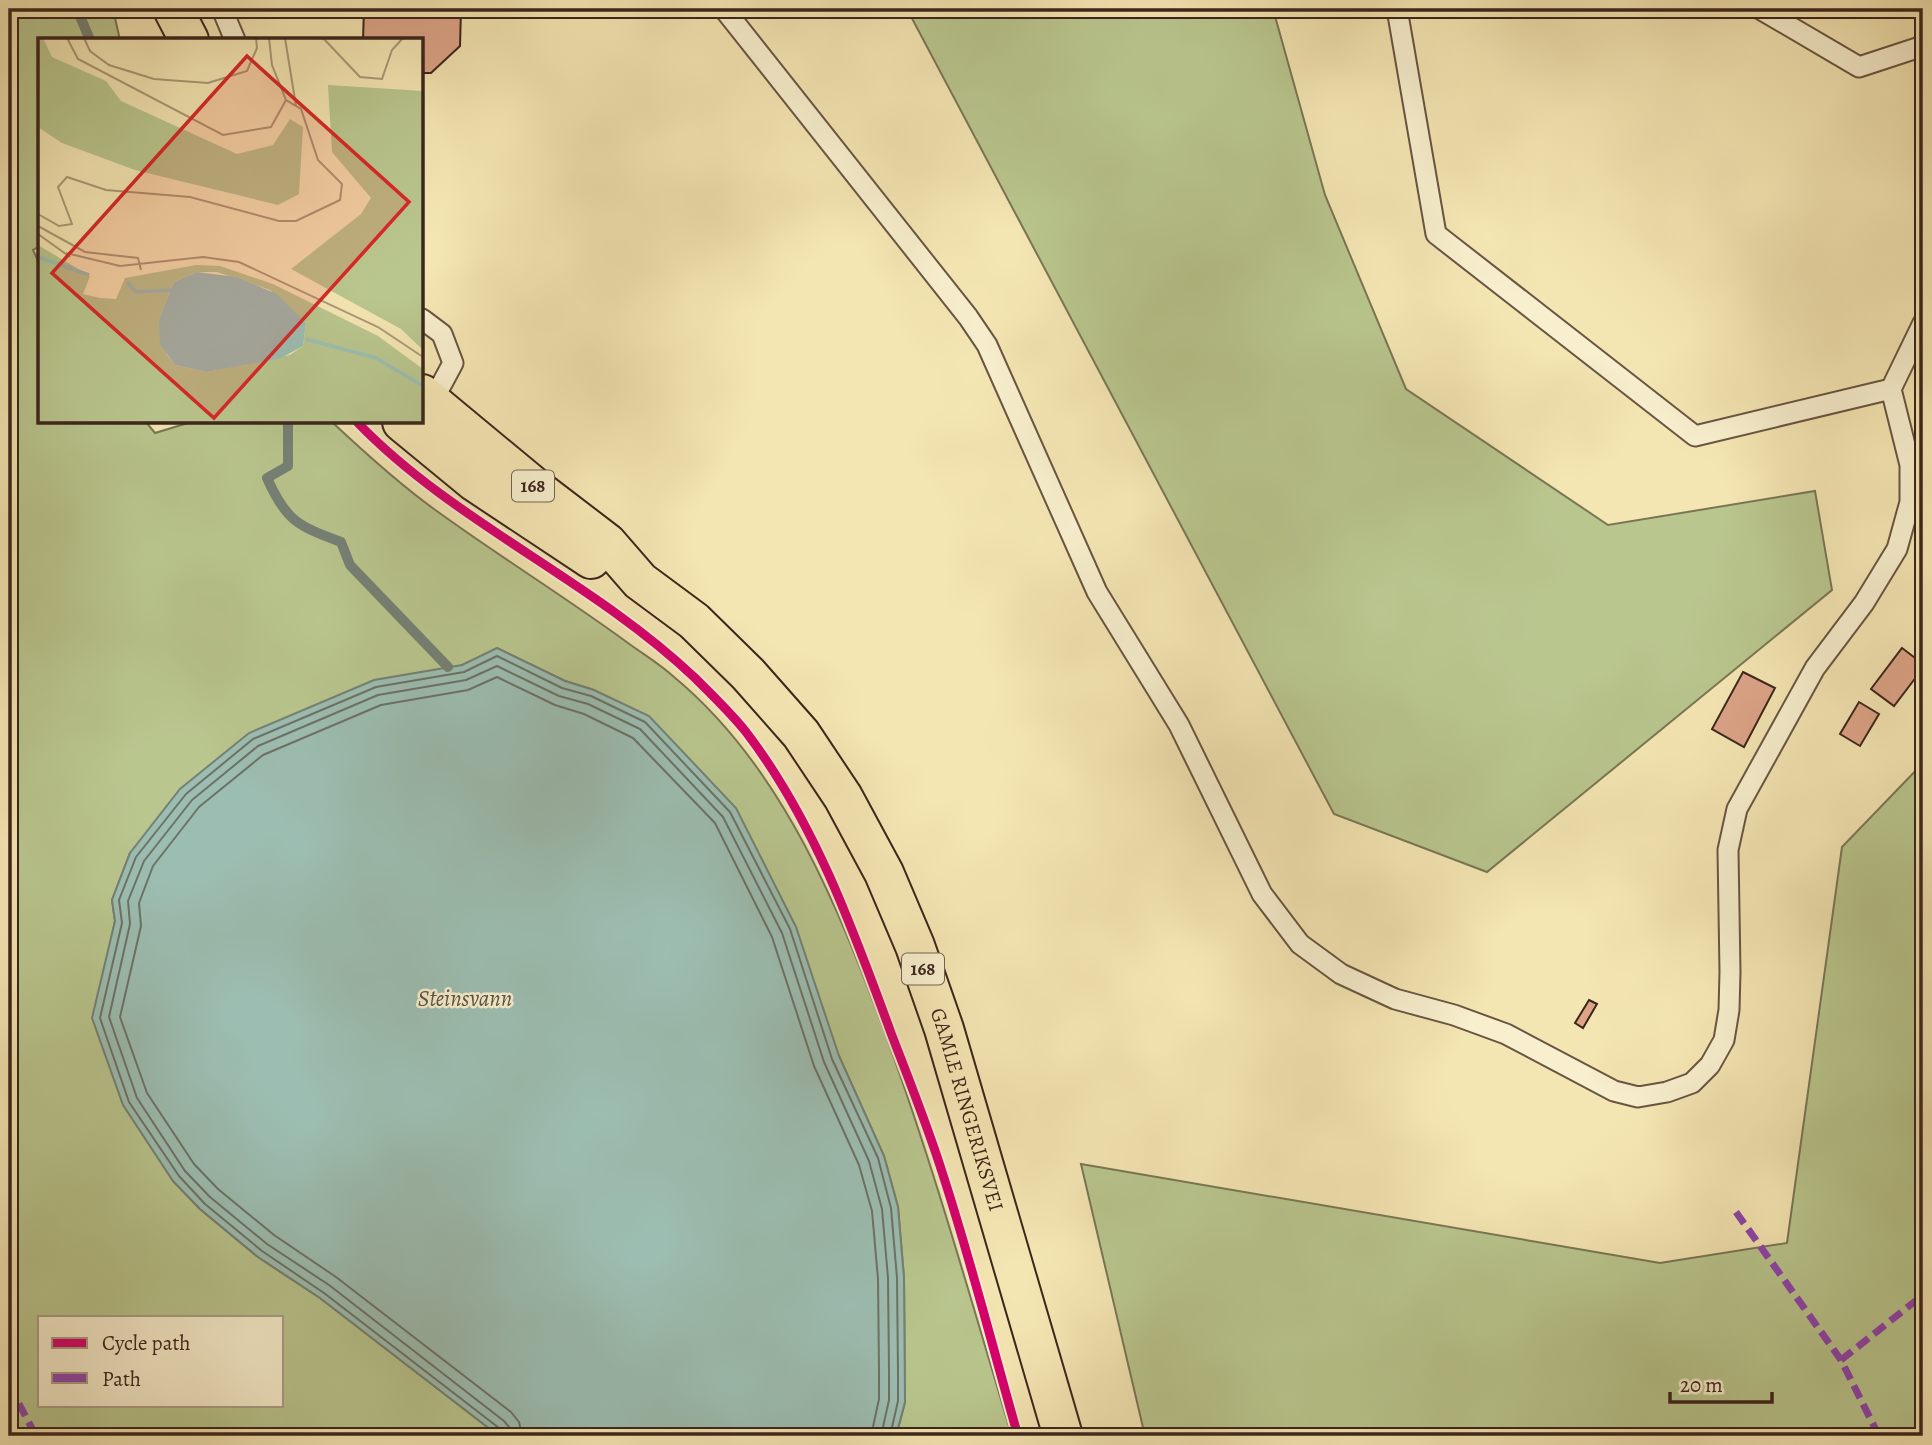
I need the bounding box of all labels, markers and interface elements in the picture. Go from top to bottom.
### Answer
inset map [38,38,424,424]
road number: 168 [512,471,554,502]
road number: 168 [902,953,944,984]
water label: Steinsvann [418,983,512,1014]
street label: GAMLE RINGERIKSVEI [924,1004,1011,1214]
legend [38,1316,284,1406]
text: Cycle path [102,1329,191,1357]
scale bar [1670,1361,1771,1405]
text: Path [102,1365,141,1393]
text: 20 m [1680,1371,1723,1399]

